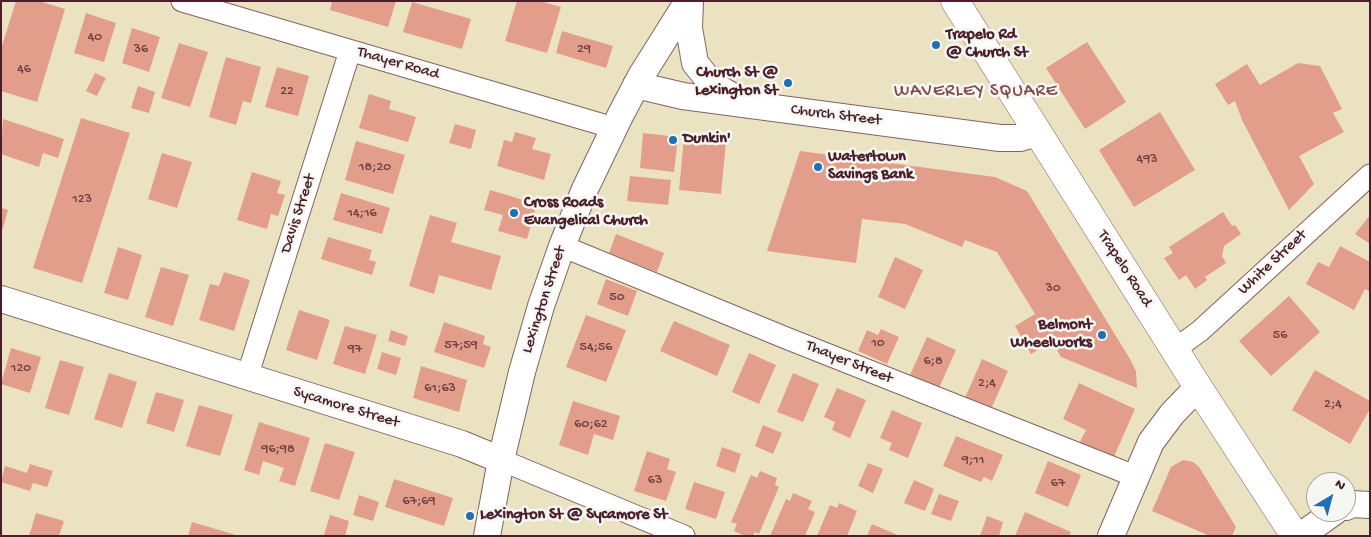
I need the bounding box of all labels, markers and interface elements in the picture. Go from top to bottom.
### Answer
place label: Trapelo Rd @ Church St [946,26,1028,64]
house number: 40 [88,30,102,46]
marker: Trapelo Rd @ Church St [930,39,942,51]
house number: 36 [134,42,148,58]
house number: 29 [577,42,591,58]
street label: Thayer Road [355,43,441,85]
house number: 46 [17,62,31,78]
place label: Church St @ Lexington St [695,64,778,102]
marker: Church St @ Lexington St [782,77,794,89]
district label: WAVERLEY SQUARE [892,81,1060,103]
house number: 22 [280,84,294,100]
street label: Church Street [790,101,882,131]
place label: Dunkin' [683,130,731,150]
marker: Dunkin' [667,134,679,146]
place label: Watertown Savings Bank [828,148,913,186]
house number: 493 [1137,152,1157,168]
house number: 18;20 [359,160,391,176]
marker: Watertown Savings Bank [812,161,824,173]
street label: Davis Street [277,172,321,256]
house number: 123 [72,192,92,208]
place label: Cross Roads Evangelical Church [524,194,648,232]
house number: 14;16 [347,206,377,222]
marker: Cross Roads Evangelical Church [508,207,520,219]
street label: White Street [1235,226,1311,300]
street label: Trapelo Road [1092,227,1156,311]
street label: Lexington Street [519,244,571,356]
house number: 30 [1045,281,1061,297]
house number: 50 [609,290,625,306]
place label: Belmont Wheelworks [1010,316,1092,354]
house number: 56 [1273,328,1287,344]
marker: Belmont Wheelworks [1096,329,1108,341]
house number: 10 [871,336,885,352]
street label: Thayer Street [803,337,895,389]
house number: 57;59 [444,338,478,354]
house number: 54;56 [580,340,612,356]
house number: 97 [348,342,362,358]
house number: 6;8 [923,354,943,370]
house number: 120 [11,361,31,377]
house number: 2;4 [978,376,996,392]
house number: 61;63 [424,381,456,397]
street label: Sycamore Street [291,383,401,433]
house number: 2;4 [1324,397,1342,413]
house number: 60;62 [574,417,608,433]
house number: 96;98 [261,442,295,458]
house number: 9;11 [962,453,984,469]
north arrow [1306,472,1356,522]
house number: 63 [648,473,662,489]
house number: 67 [1051,476,1065,492]
text: N [1331,476,1348,495]
house number: 67;69 [403,494,435,510]
place label: Lexington St @ Sycamore St [480,506,667,526]
marker: Lexington St @ Sycamore St [464,510,476,522]

